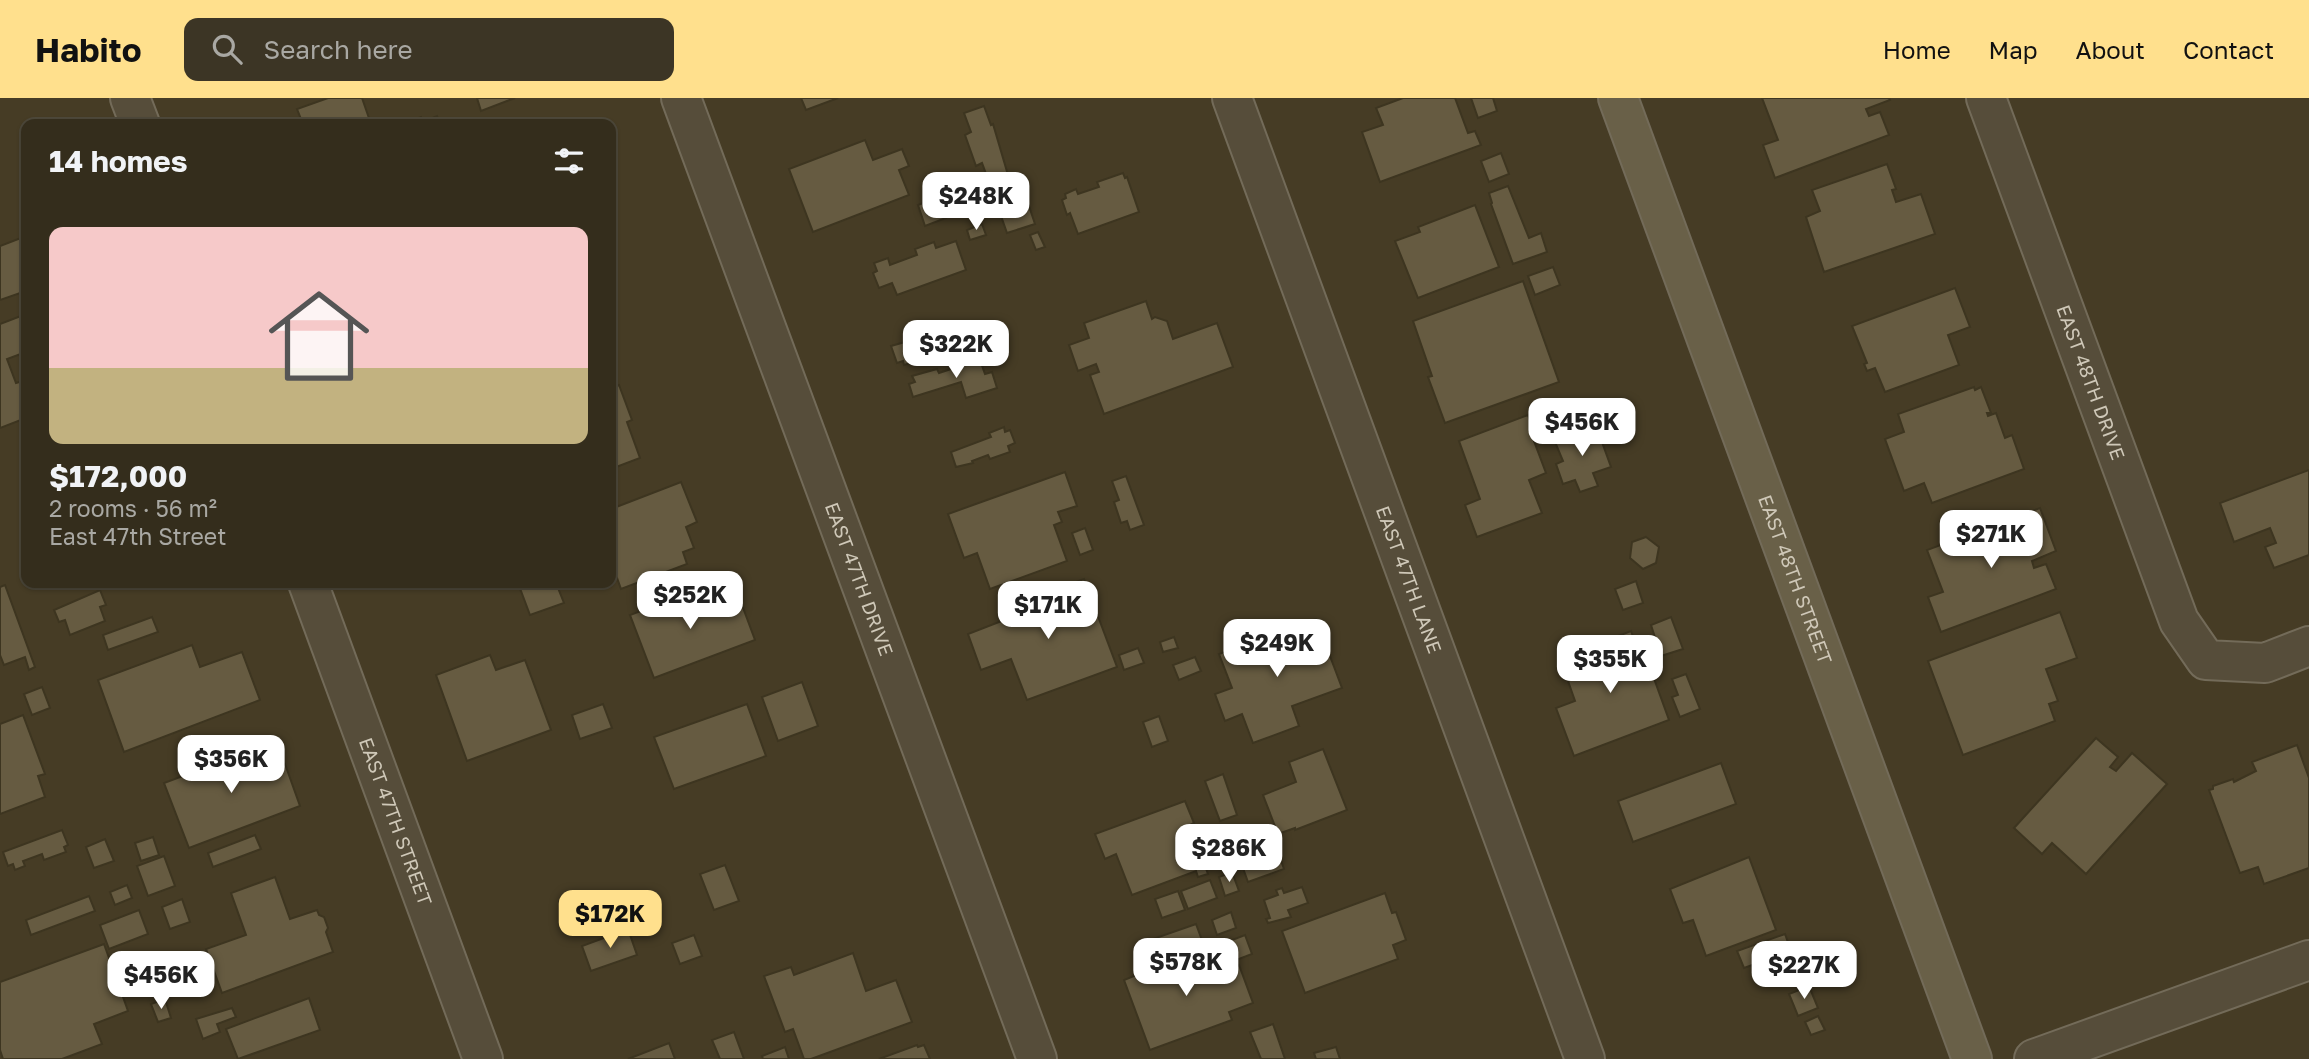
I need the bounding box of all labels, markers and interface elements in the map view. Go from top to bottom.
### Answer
search box [184,18,674,81]
text: Habito [35,30,142,69]
icon: search [208,30,246,68]
text: Search here [264,34,413,65]
text: Home [1883,35,1951,64]
text: Map [1989,35,2038,64]
text: About [2076,35,2145,64]
text: Contact [2183,35,2274,64]
icon: filters [550,142,588,180]
text: 14 homes [49,143,188,179]
pin: $248K [927,172,1025,232]
text: $248K [938,181,1014,209]
icon: home [256,273,382,399]
street label: EAST 48TH DRIVE [2052,301,2130,463]
pin: $322K [907,320,1005,380]
text: $322K [919,329,993,357]
pin: $456K [1533,398,1631,458]
text: $456K [1544,407,1620,435]
text: $172,000 [49,458,187,494]
street label: EAST 48TH STREET [1754,491,1838,667]
text: 2 rooms · 56 m² [49,494,217,522]
street label: EAST 47TH DRIVE [821,499,899,659]
street label: EAST 47TH LANE [1372,502,1447,656]
pin: $271K [1942,510,2040,570]
text: $271K [1956,519,2026,547]
text: East 47th Street [49,522,226,550]
pin: $252K [641,572,739,631]
text: $252K [653,580,727,608]
pin: $171K [999,582,1097,641]
text: $171K [1014,590,1082,618]
pin: $249K [1228,620,1326,679]
text: $249K [1239,628,1315,656]
pin: $355K [1561,636,1659,695]
text: $355K [1573,644,1647,672]
street label: EAST 47TH STREET [355,734,438,909]
pin: $356K [182,736,280,795]
text: $356K [194,744,268,772]
pin: $286K [1180,824,1278,884]
text: $286K [1191,833,1267,861]
pin: $172K [561,890,659,950]
text: $172K [575,899,645,927]
pin: $578K [1137,939,1235,998]
pin: $227K [1755,942,1853,1001]
text: $578K [1149,947,1223,975]
text: $227K [1768,950,1840,978]
pin: $456K [112,951,210,1011]
text: $456K [123,960,199,988]

